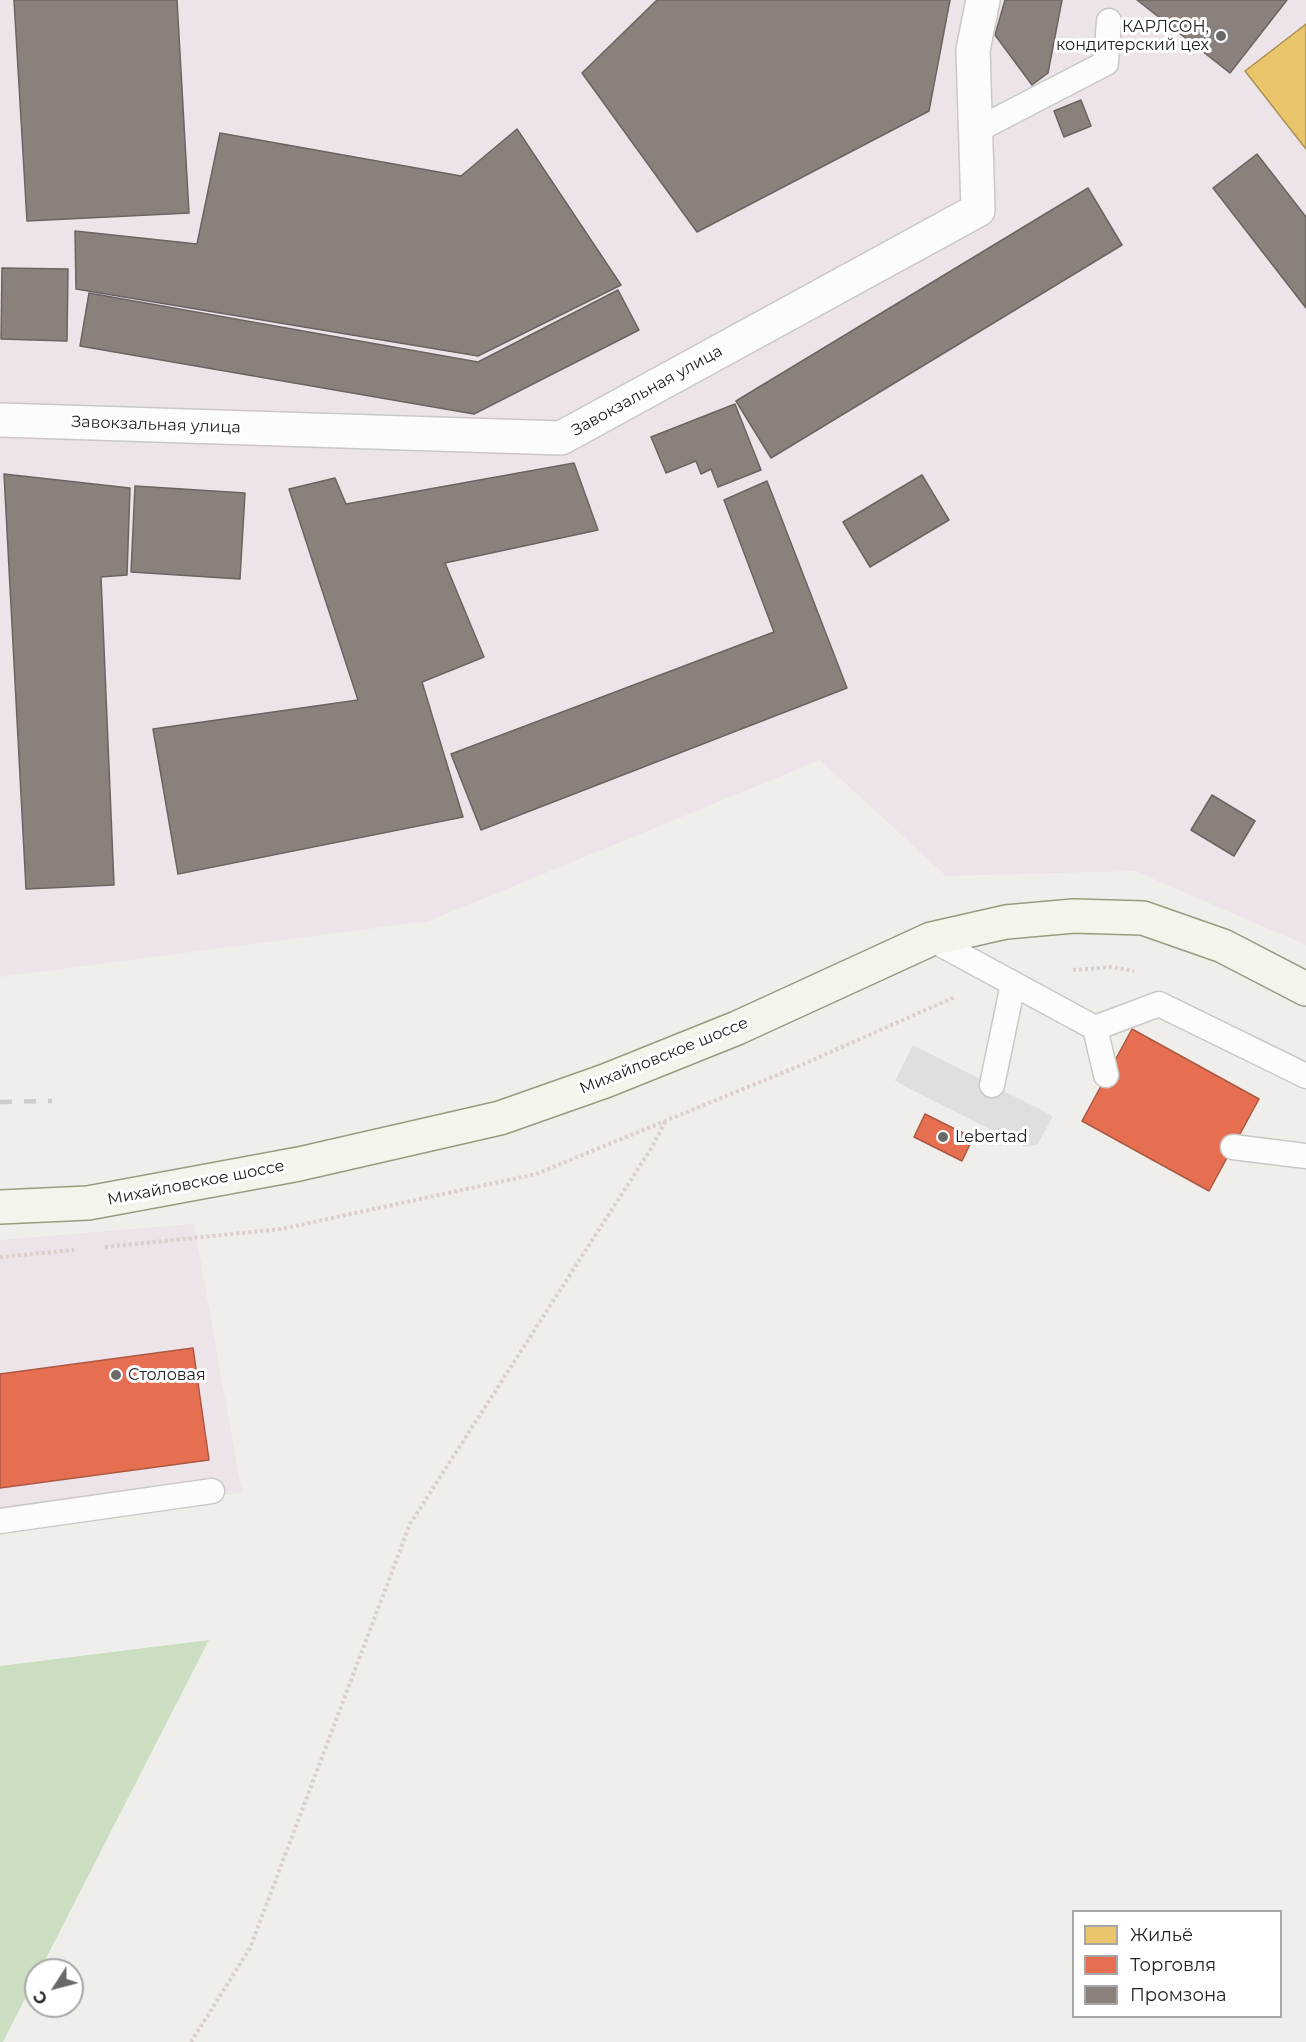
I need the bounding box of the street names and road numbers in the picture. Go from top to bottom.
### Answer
street label: Завокзальная улица [568,342,726,440]
street label: Завокзальная улица [71,412,241,438]
street label: Михайловское шоссе [577,1013,751,1099]
street label: Михайловское шоссе [106,1156,286,1210]

